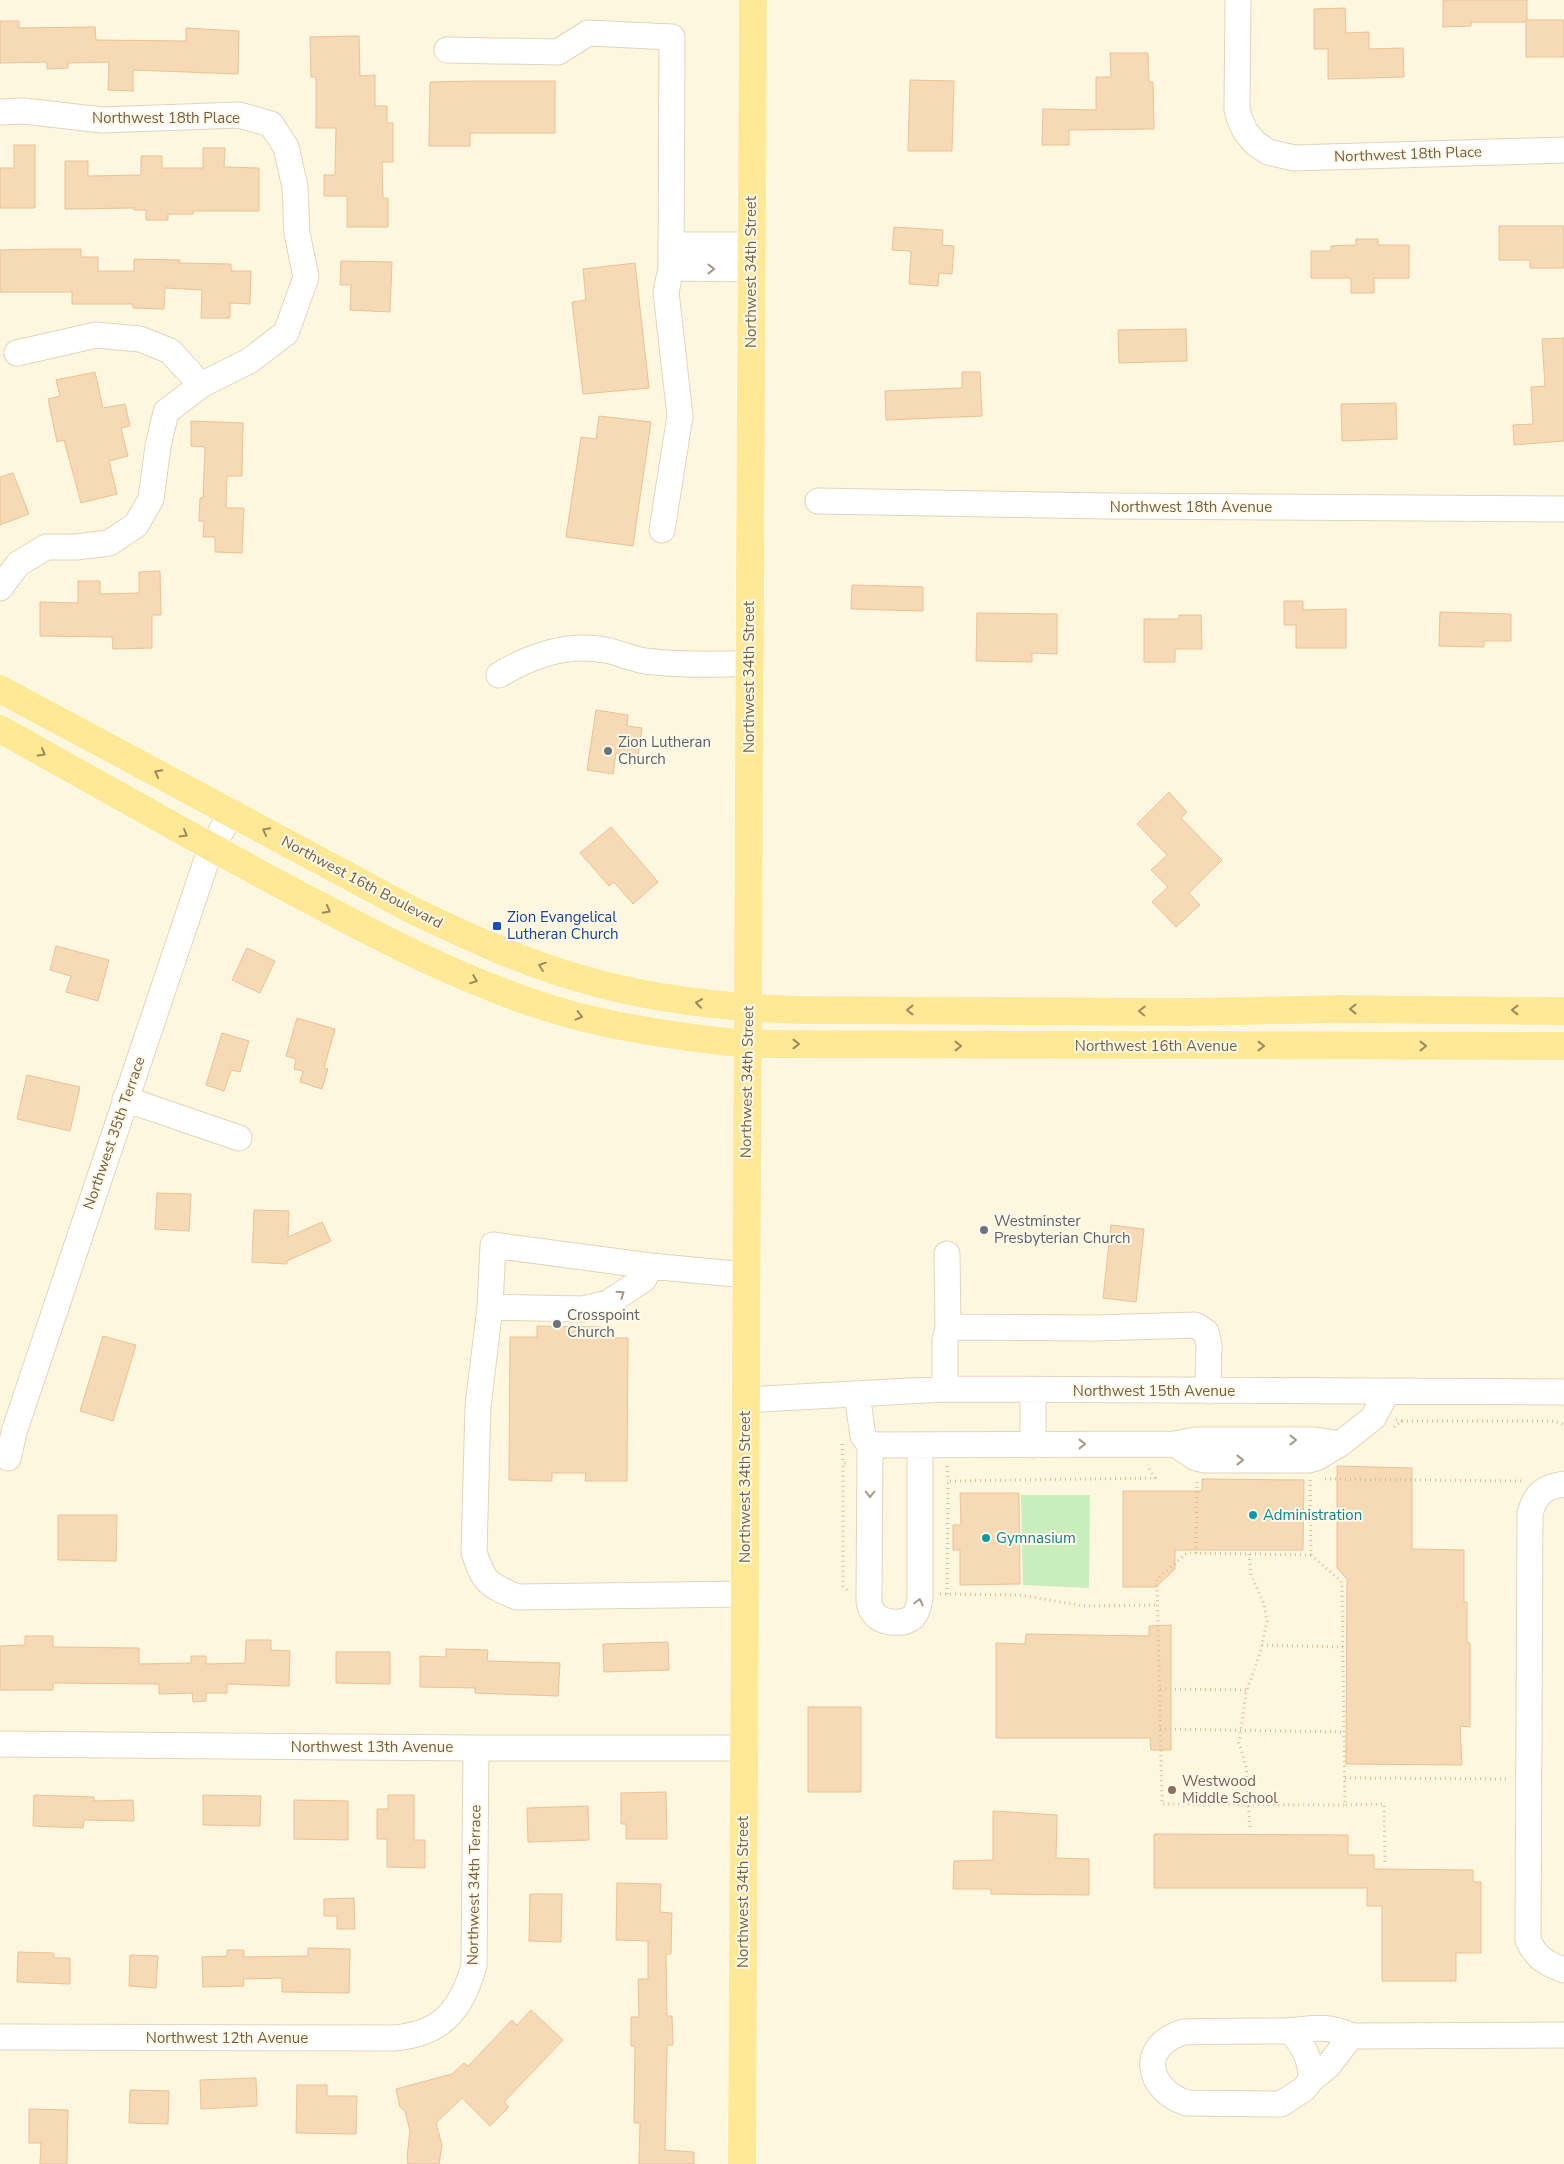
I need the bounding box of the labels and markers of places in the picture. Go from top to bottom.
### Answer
place label: Zion Lutheran Church [618,732,711,769]
marker: Zion Lutheran Church [602,745,614,757]
place label: Zion Evangelical Lutheran Church [507,907,619,944]
marker: Zion Evangelical Lutheran Church [491,920,503,932]
place label: Westminster Presbyterian Church [994,1211,1130,1248]
marker: Westminster Presbyterian Church [978,1224,990,1236]
place label: Crosspoint Church [567,1305,640,1342]
marker: Crosspoint Church [551,1318,563,1330]
place label: Administration [1263,1505,1362,1525]
marker: Administration [1247,1509,1259,1521]
place label: Gymnasium [996,1528,1076,1548]
marker: Gymnasium [980,1532,992,1544]
place label: Westwood Middle School [1182,1771,1278,1808]
marker: Westwood Middle School [1166,1784,1178,1796]

